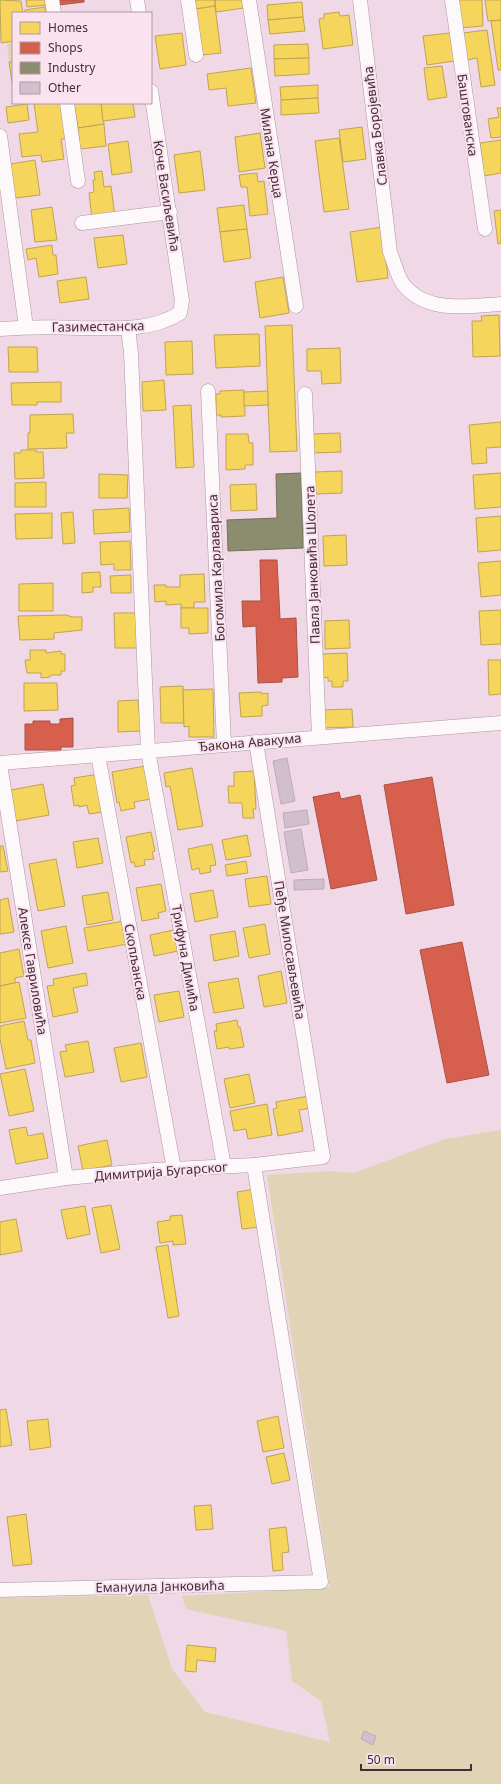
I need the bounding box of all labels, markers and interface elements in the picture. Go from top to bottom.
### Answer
legend [12,12,152,104]
text: Homes [48,19,88,36]
text: Shops [48,39,83,56]
text: Industry [48,59,96,76]
street label: Славка Боројевића [359,65,391,187]
street label: Баштованска [453,73,483,157]
text: Other [48,79,81,96]
street label: Милана Керца [256,106,288,200]
street label: Коче Васиљевића [149,139,185,253]
street label: Газиместанска [51,316,145,336]
street label: Павла Јанковића Шолета [300,485,324,645]
street label: Богомила Карлавариса [203,494,229,642]
street label: Ђакона Авакума [198,729,302,755]
street label: Пеђе Милосављевића [270,879,310,1021]
street label: Трифуна Димића [168,903,204,1013]
street label: Алексе Гавриловића [14,906,52,1036]
street label: Скопљанска [120,922,152,1002]
street label: Димитрија Бугарског [94,1157,228,1185]
street label: Емануила Јанковића [95,1576,225,1596]
scale bar [361,1746,471,1772]
text: 50 m [367,1751,395,1768]

